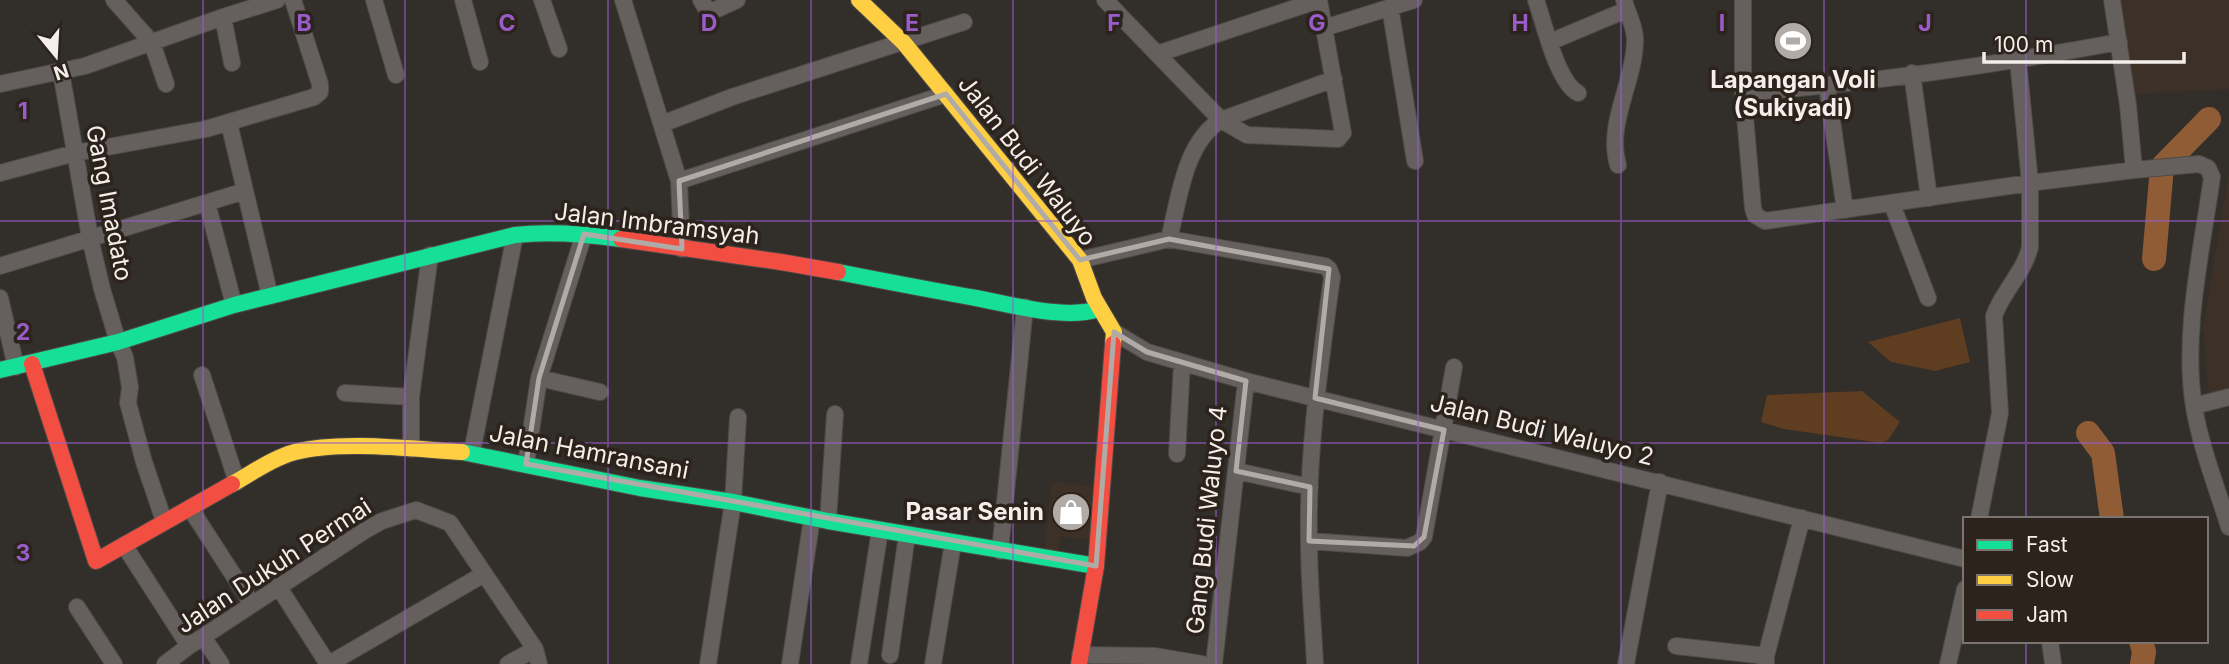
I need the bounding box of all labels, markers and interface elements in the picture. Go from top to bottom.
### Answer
text: B [296,9,312,37]
text: C [498,9,516,37]
text: D [701,9,717,37]
text: E [905,9,919,37]
text: F [1107,9,1121,37]
text: G [1308,9,1326,37]
text: H [1511,9,1529,37]
text: I [1719,9,1725,37]
text: J [1918,9,1932,37]
sports icon: Lapangan Voli (Sukiyadi) [1772,20,1814,62]
north arrow [21,21,91,91]
scale bar [1984,21,2184,65]
text: 100 m [1994,32,2053,57]
text: N [51,59,72,85]
place label: Lapangan Voli (Sukiyadi) [1710,65,1876,122]
street label: Jalan Budi Waluyo [952,70,1103,252]
text: 1 [18,97,28,125]
street label: Gang Imadato [80,123,139,283]
street label: Jalan Imbramsyah [553,197,761,250]
text: 2 [16,318,30,346]
street label: Jalan Budi Waluyo 2 [1427,388,1657,471]
street label: Gang Budi Waluyo 4 [1180,404,1233,636]
street label: Jalan Hamransani [487,418,691,485]
shop icon: Pasar Senin [1050,491,1092,533]
street label: Jalan Dukuh Permai [171,492,376,639]
place label: Pasar Senin [906,497,1044,526]
legend [1963,517,2208,643]
text: Fast [2026,532,2068,557]
text: 3 [16,539,30,567]
text: Slow [2026,567,2074,592]
text: Jam [2026,602,2068,627]

